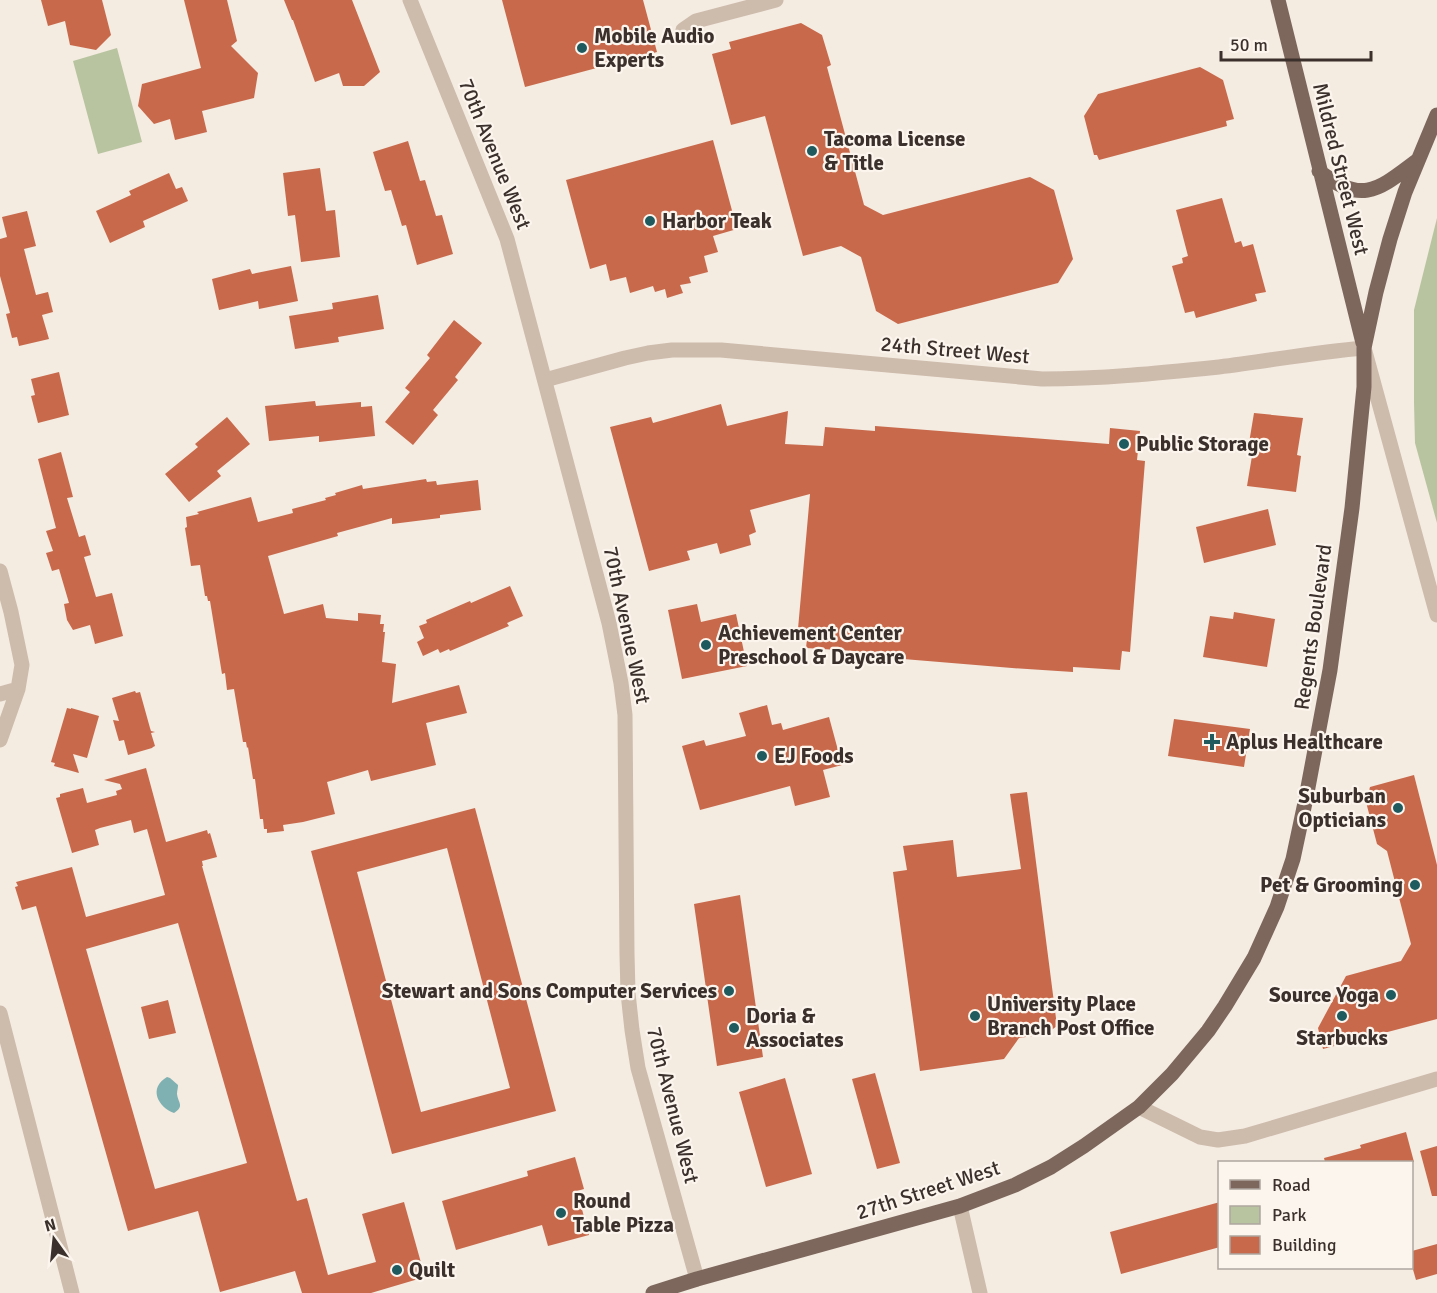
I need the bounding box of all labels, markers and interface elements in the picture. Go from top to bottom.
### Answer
place label: Mobile Audio Experts [594,23,715,73]
scale bar [1221,24,1371,62]
text: 50 m [1230,34,1268,56]
marker: Mobile Audio Experts [575,41,589,55]
street label: 70th Avenue West [453,75,537,233]
street label: Mildred Street West [1307,80,1375,258]
place label: Tacoma License & Title [824,126,965,176]
marker: Tacoma License & Title [805,144,819,158]
place label: Harbor Teak [662,208,772,234]
marker: Harbor Teak [643,214,657,228]
street label: 24th Street West [879,331,1031,369]
place label: Public Storage [1136,431,1269,457]
marker: Public Storage [1117,437,1131,451]
street label: Regents Boulevard [1288,542,1338,712]
street label: 70th Avenue West [598,544,656,706]
place label: Achievement Center Preschool & Daycare [718,620,904,670]
marker: Achievement Center Preschool & Daycare [699,638,713,652]
place label: Aplus Healthcare [1226,729,1383,755]
marker: Aplus Healthcare [1203,733,1221,751]
place label: EJ Foods [774,743,854,769]
marker: EJ Foods [755,749,769,763]
place label: Suburban Opticians [1298,783,1386,833]
marker: Suburban Opticians [1391,801,1405,815]
place label: Pet & Grooming [1260,872,1403,898]
marker: Pet & Grooming [1408,878,1422,892]
place label: Stewart and Sons Computer Services [382,978,717,1004]
place label: Source Yoga [1269,982,1379,1008]
marker: Stewart and Sons Computer Services [722,984,736,998]
marker: Source Yoga [1384,988,1398,1002]
place label: University Place Branch Post Office [987,991,1154,1041]
place label: Doria & Associates [746,1003,843,1053]
marker: University Place Branch Post Office [968,1009,982,1023]
marker: Starbucks [1335,1009,1349,1023]
marker: Doria & Associates [727,1021,741,1035]
street label: 70th Avenue West [641,1024,705,1186]
place label: Starbucks [1296,1025,1388,1051]
street label: 27th Street West [853,1155,1003,1225]
legend [1218,1161,1413,1269]
text: Road [1272,1174,1311,1196]
place label: Round Table Pizza [573,1188,674,1238]
text: Park [1272,1204,1307,1226]
marker: Round Table Pizza [554,1206,568,1220]
north arrow [24,1209,84,1269]
text: N [42,1214,58,1237]
text: Building [1272,1234,1336,1256]
place label: Quilt [409,1257,455,1283]
marker: Quilt [390,1263,404,1277]

